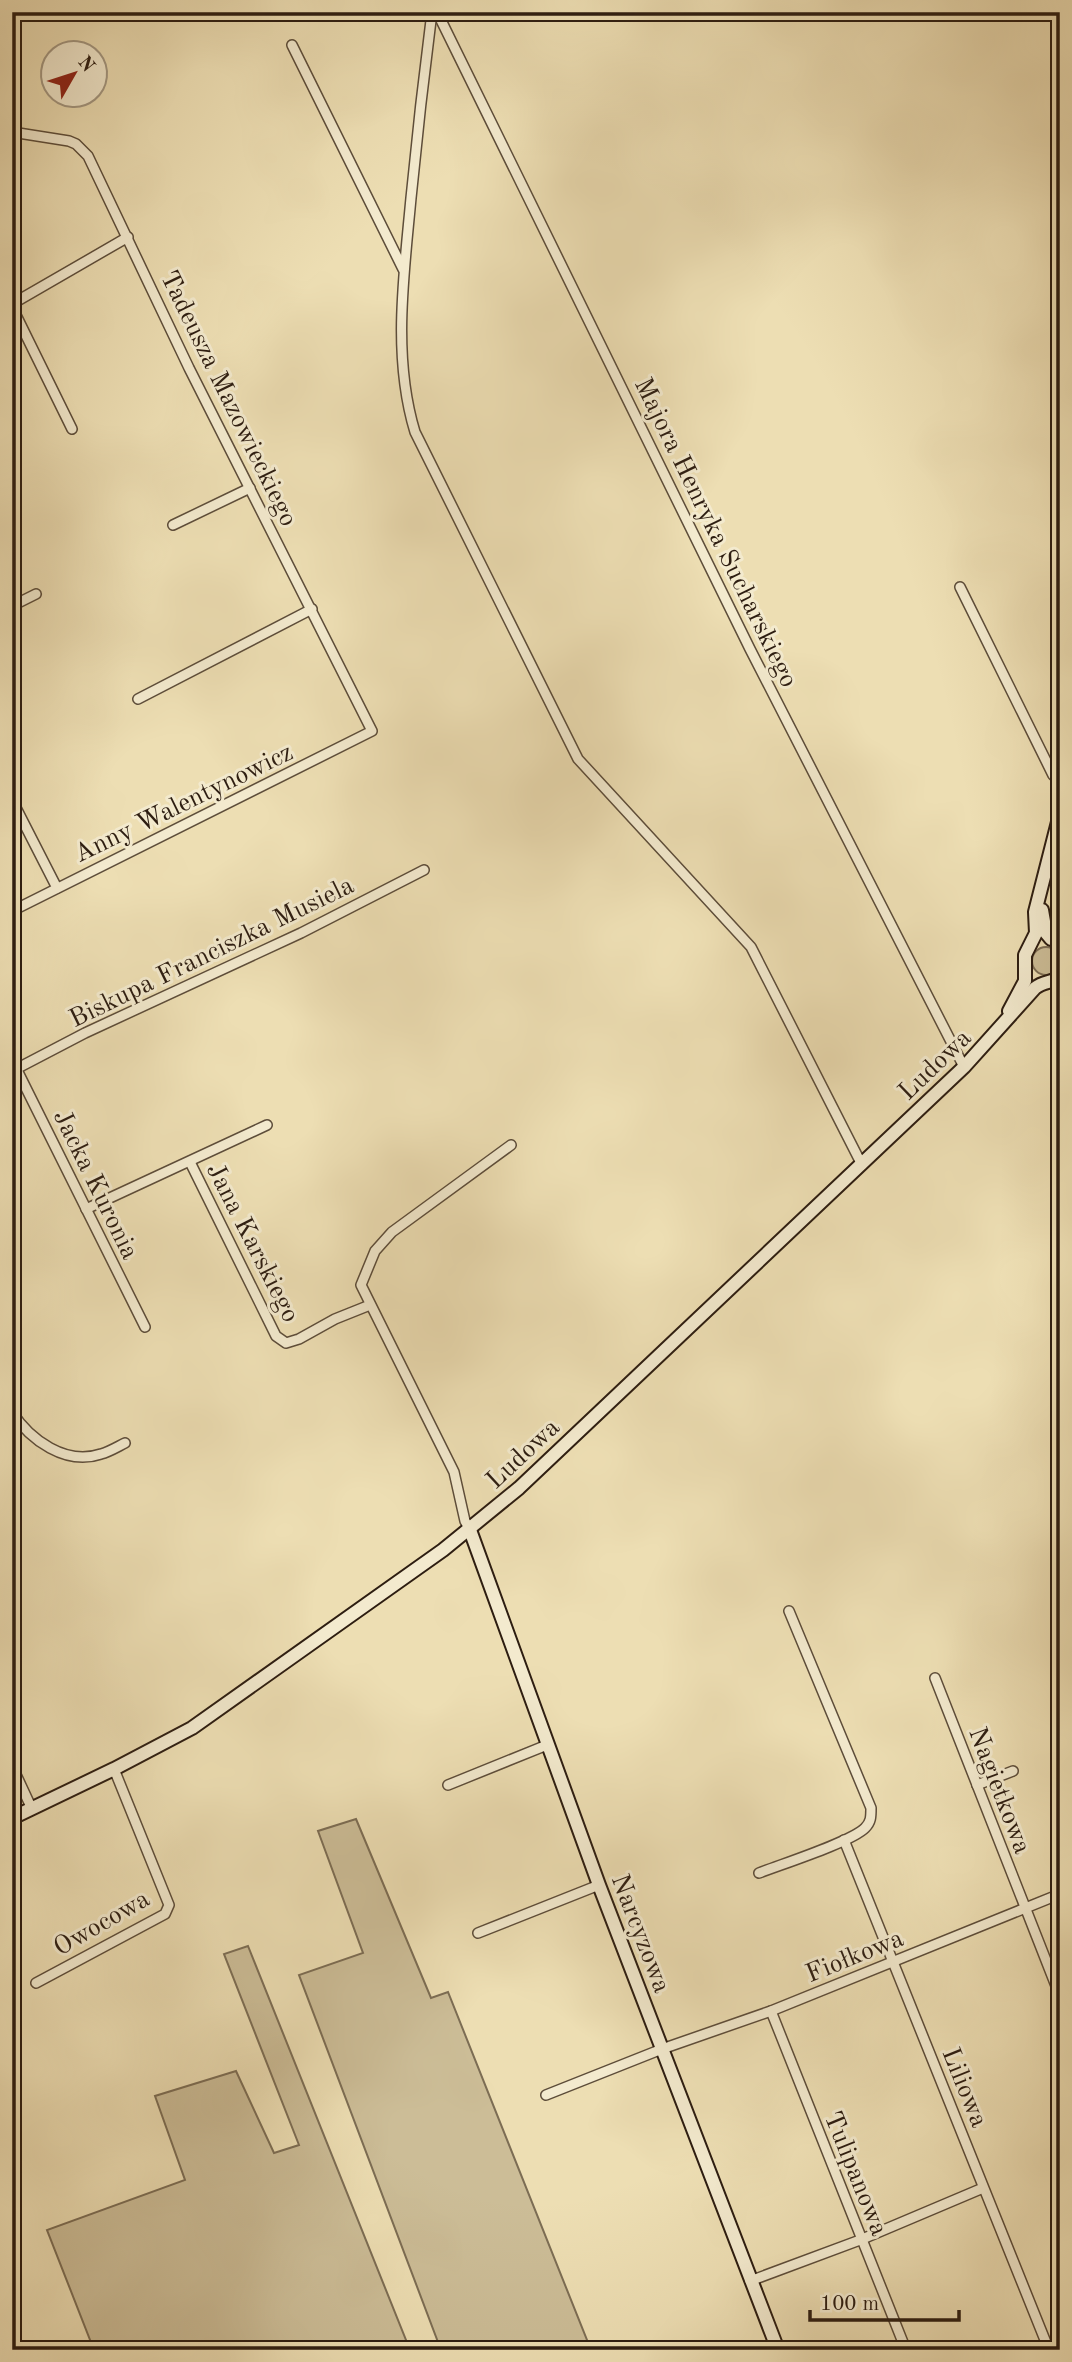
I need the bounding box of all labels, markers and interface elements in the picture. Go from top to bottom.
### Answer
north arrow [38,38,108,108]
text: N [73,53,98,77]
street label: Tadeusza Mazowieckiego [155,267,301,531]
street label: Majora Henryka Sucharskiego [629,374,802,692]
street label: Anny Walentynowicz [70,740,297,868]
street label: Biskupa Franciszka Musiela [66,872,358,1033]
street label: Ludowa [894,1025,977,1106]
street label: Jacka Kuronia [48,1106,143,1264]
street label: Jana Karskiego [201,1159,304,1327]
street label: Ludowa [482,1414,565,1495]
street label: Nagietkowa [963,1724,1035,1858]
street label: Narcyzowa [606,1871,675,1997]
street label: Owocowa [50,1886,155,1961]
street label: Fiołkowa [802,1925,907,1988]
street label: Liliowa [937,2044,992,2131]
street label: Tulipanowa [818,2108,892,2240]
scale bar [810,2278,958,2322]
text: 100 m [820,2294,879,2315]

